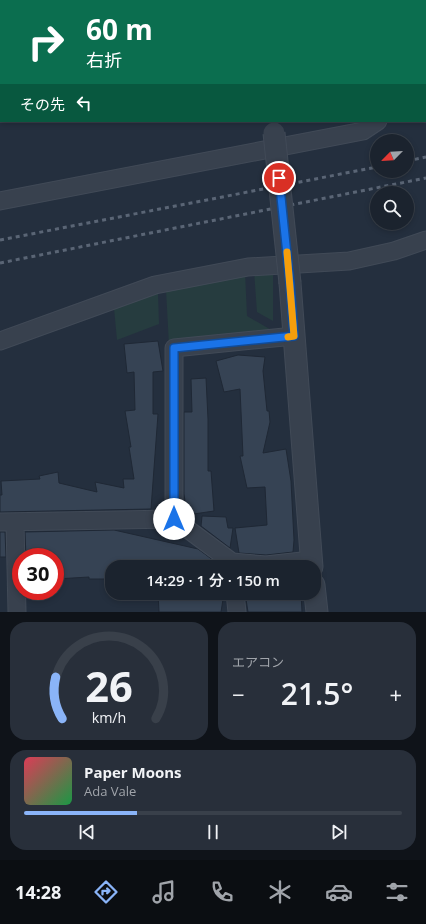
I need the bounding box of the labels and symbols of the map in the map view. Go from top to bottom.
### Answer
north arrow [370,134,414,178]
pin [262,161,296,195]
position arrow [153,498,195,540]
speed limit sign: 30 [12,548,64,600]

